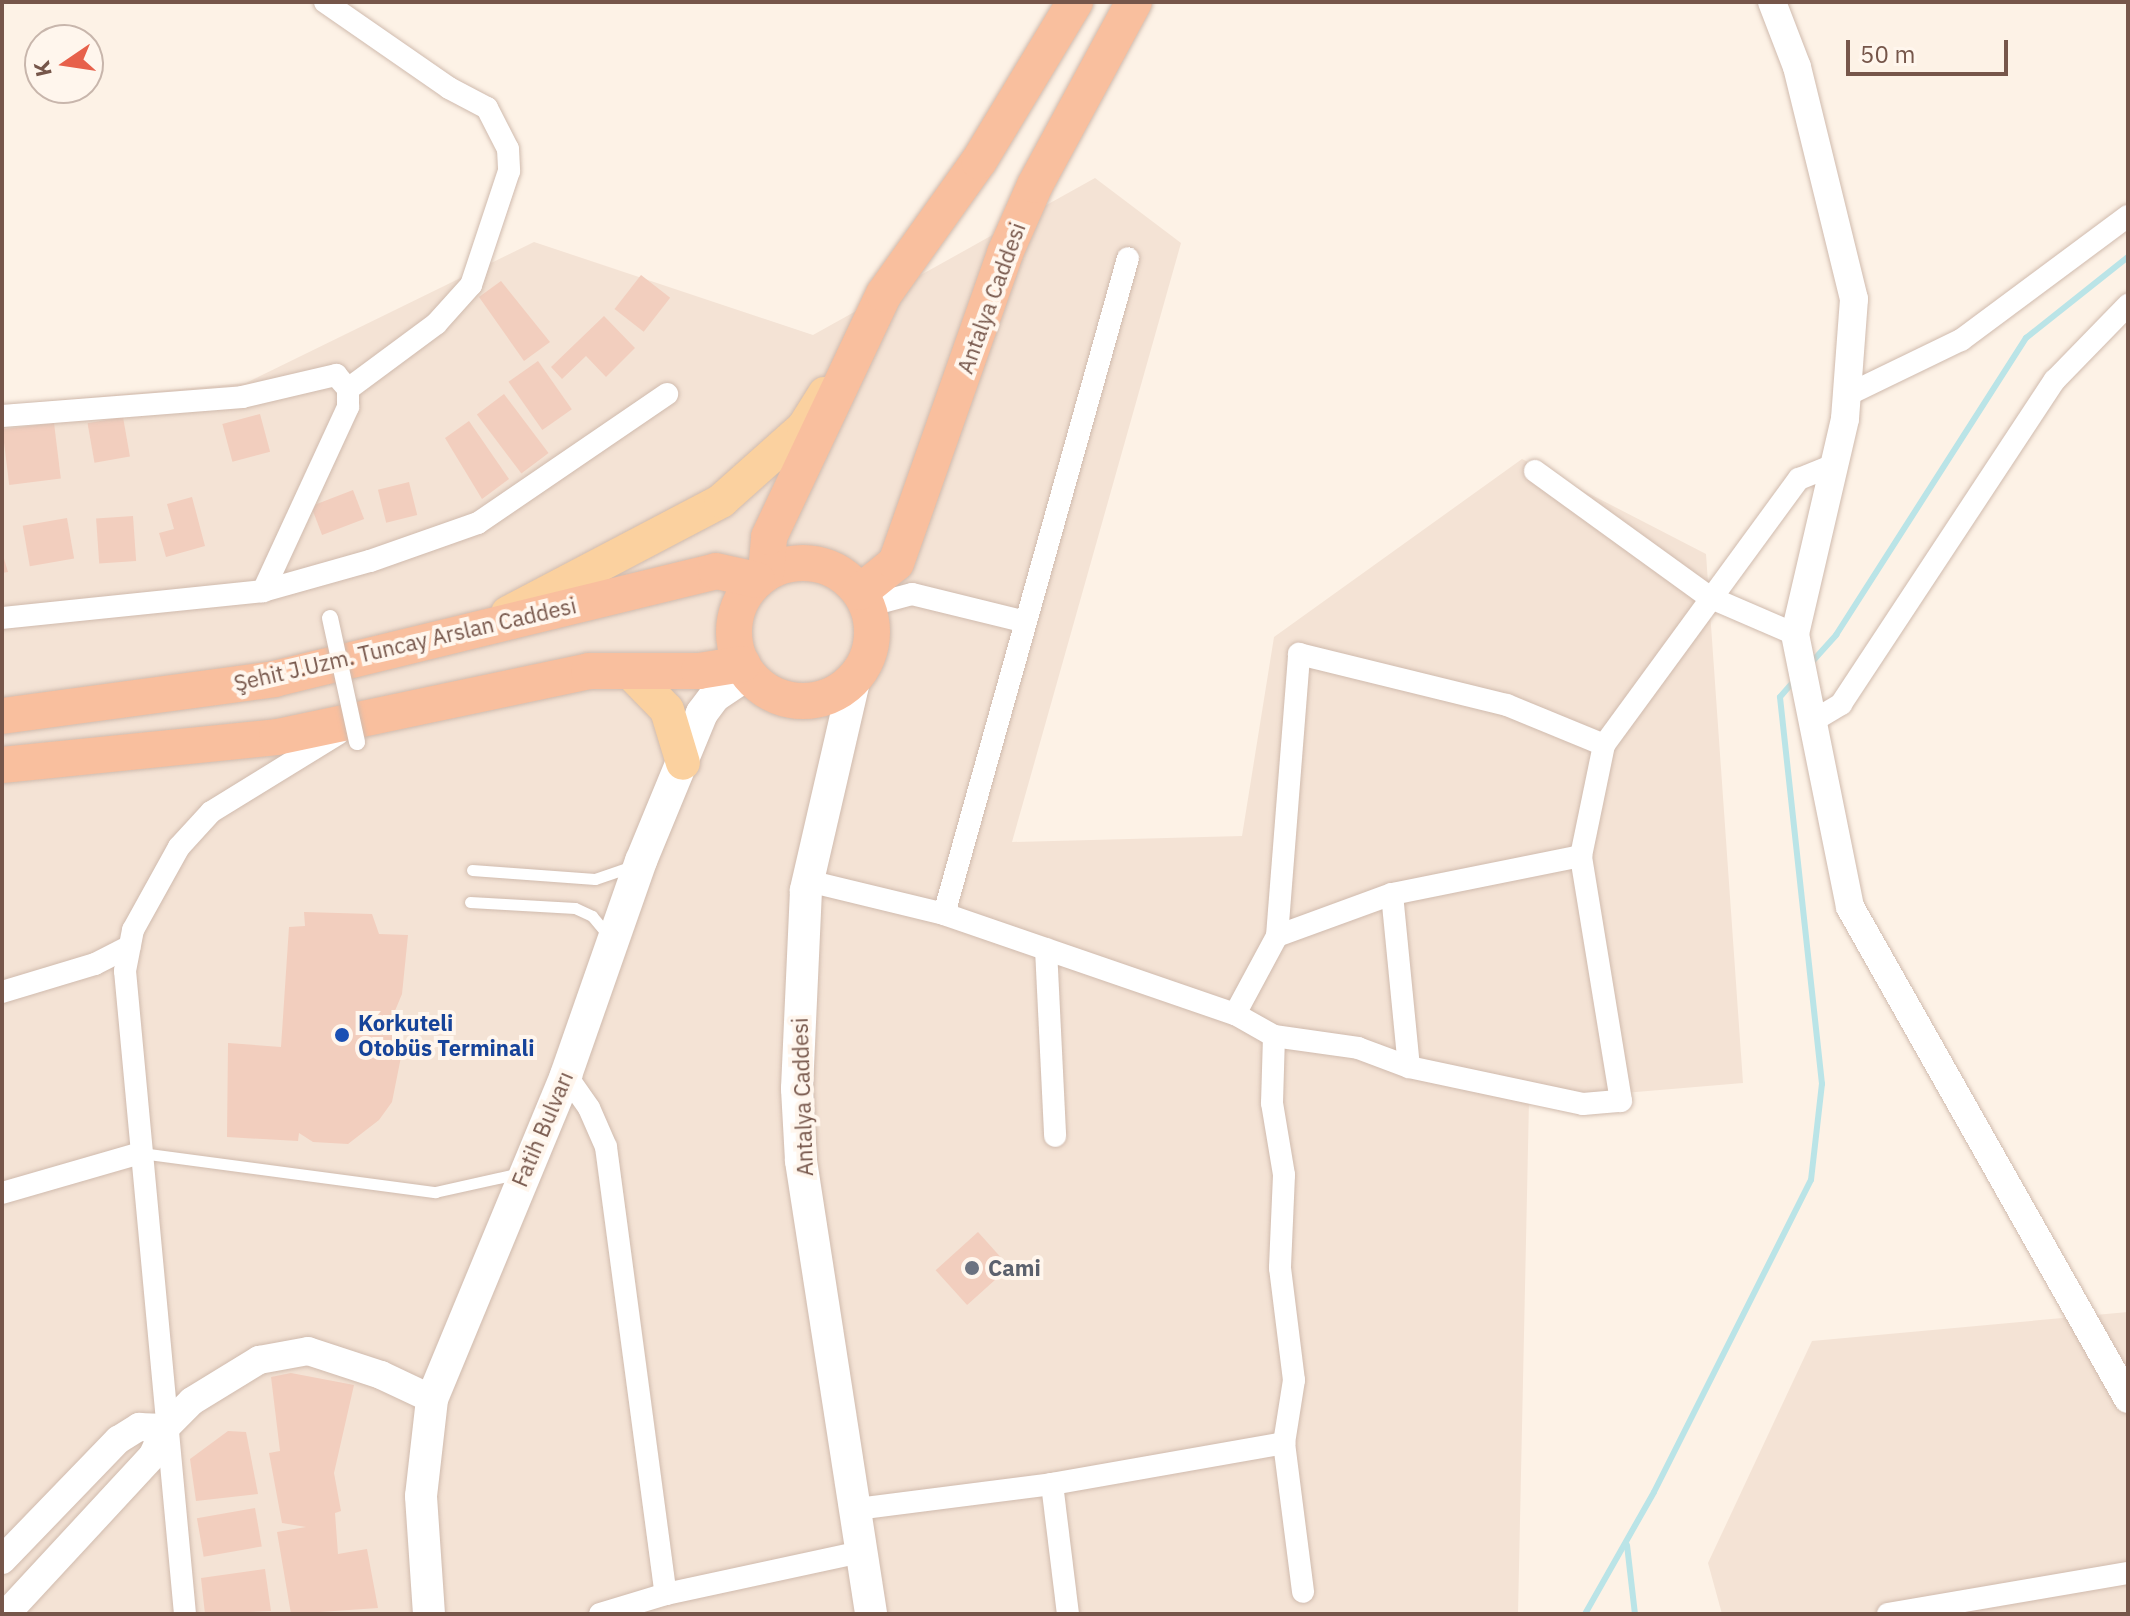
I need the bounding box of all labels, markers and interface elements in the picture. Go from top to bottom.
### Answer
north arrow [24,24,104,104]
scale bar [1850,24,2012,74]
text: 50 m [1860,38,1915,70]
text: K [26,58,58,80]
street label: Antalya Caddesi [951,219,1031,377]
street label: Şehit J.Uzm. Tuncay Arslan Caddesi [231,592,579,696]
place label: Korkuteli Otobüs Terminali [358,1009,534,1060]
street label: Antalya Caddesi [786,1017,818,1177]
marker: Korkuteli Otobüs Terminali [333,1026,351,1044]
street label: Fatih Bulvarı [506,1067,578,1191]
place label: Cami [988,1255,1041,1281]
marker: Cami [963,1259,981,1277]

